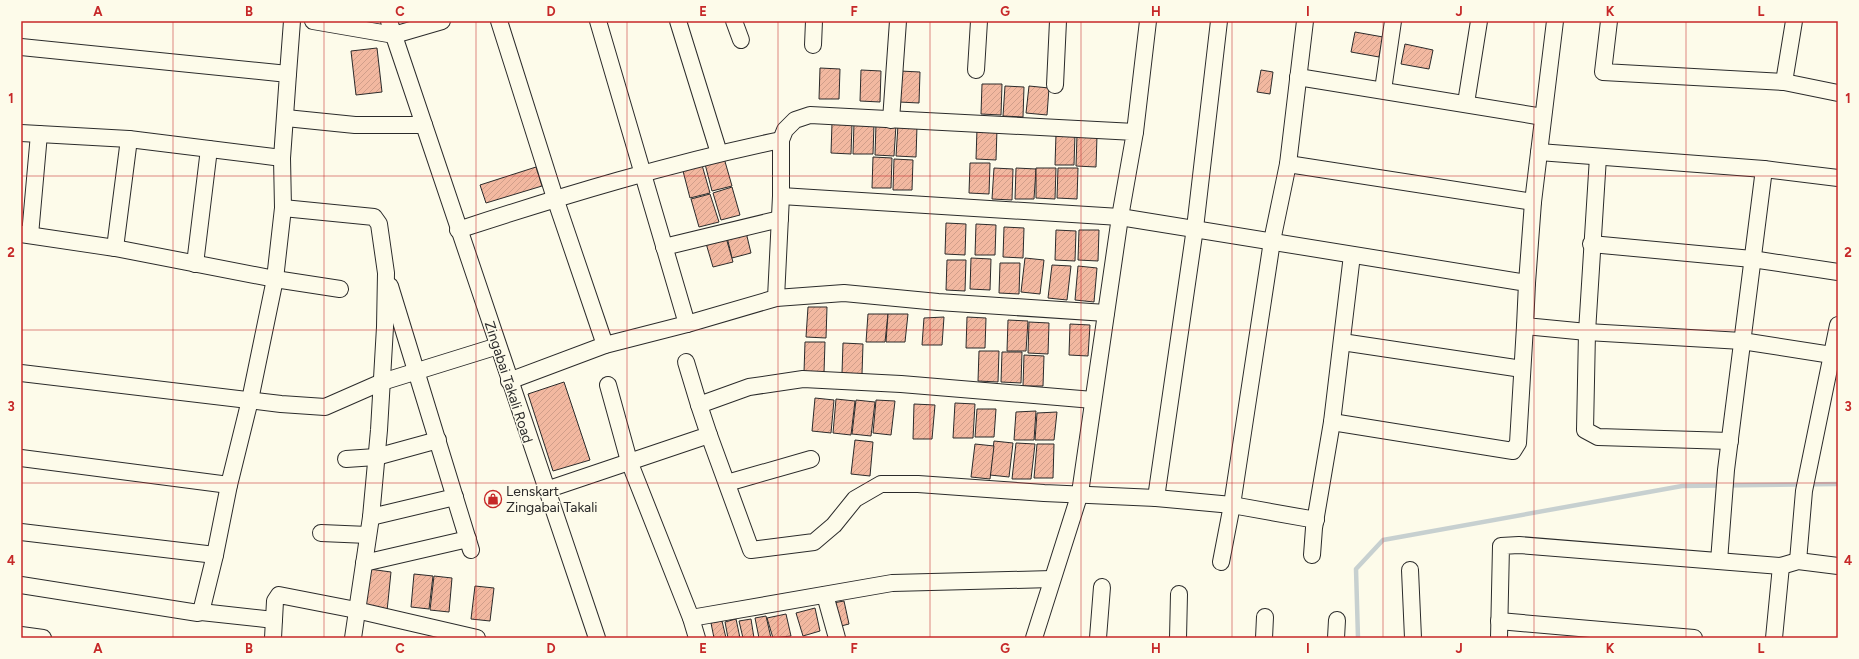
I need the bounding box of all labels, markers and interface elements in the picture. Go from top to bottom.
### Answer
text: A [93,4,103,19]
text: B [245,4,253,19]
text: C [395,4,405,19]
text: D [546,4,556,19]
text: E [699,4,707,19]
text: F [850,4,858,19]
text: G [1000,4,1010,19]
text: H [1151,4,1161,19]
text: I [1306,4,1310,19]
text: J [1455,4,1463,19]
text: K [1606,4,1615,19]
text: L [1758,4,1765,19]
text: 1 [8,91,14,106]
text: 1 [1845,91,1851,106]
text: 2 [7,245,15,260]
text: 2 [1844,245,1852,260]
street label: Zingabai Takali Road [481,319,536,445]
text: 3 [7,399,15,414]
text: 3 [1844,399,1852,414]
place label: Lenskart Zingabai Takali [506,483,598,516]
shop icon: Lenskart Zingabai Takali [483,489,503,509]
text: 4 [7,553,15,568]
text: 4 [1844,553,1852,568]
text: A [93,641,103,656]
text: B [245,641,253,656]
text: C [395,641,405,656]
text: D [546,641,556,656]
text: E [699,641,707,656]
text: F [850,641,858,656]
text: G [1000,641,1010,656]
text: H [1151,641,1161,656]
text: I [1306,641,1310,656]
text: J [1455,641,1463,656]
text: K [1606,641,1615,656]
text: L [1758,641,1765,656]

